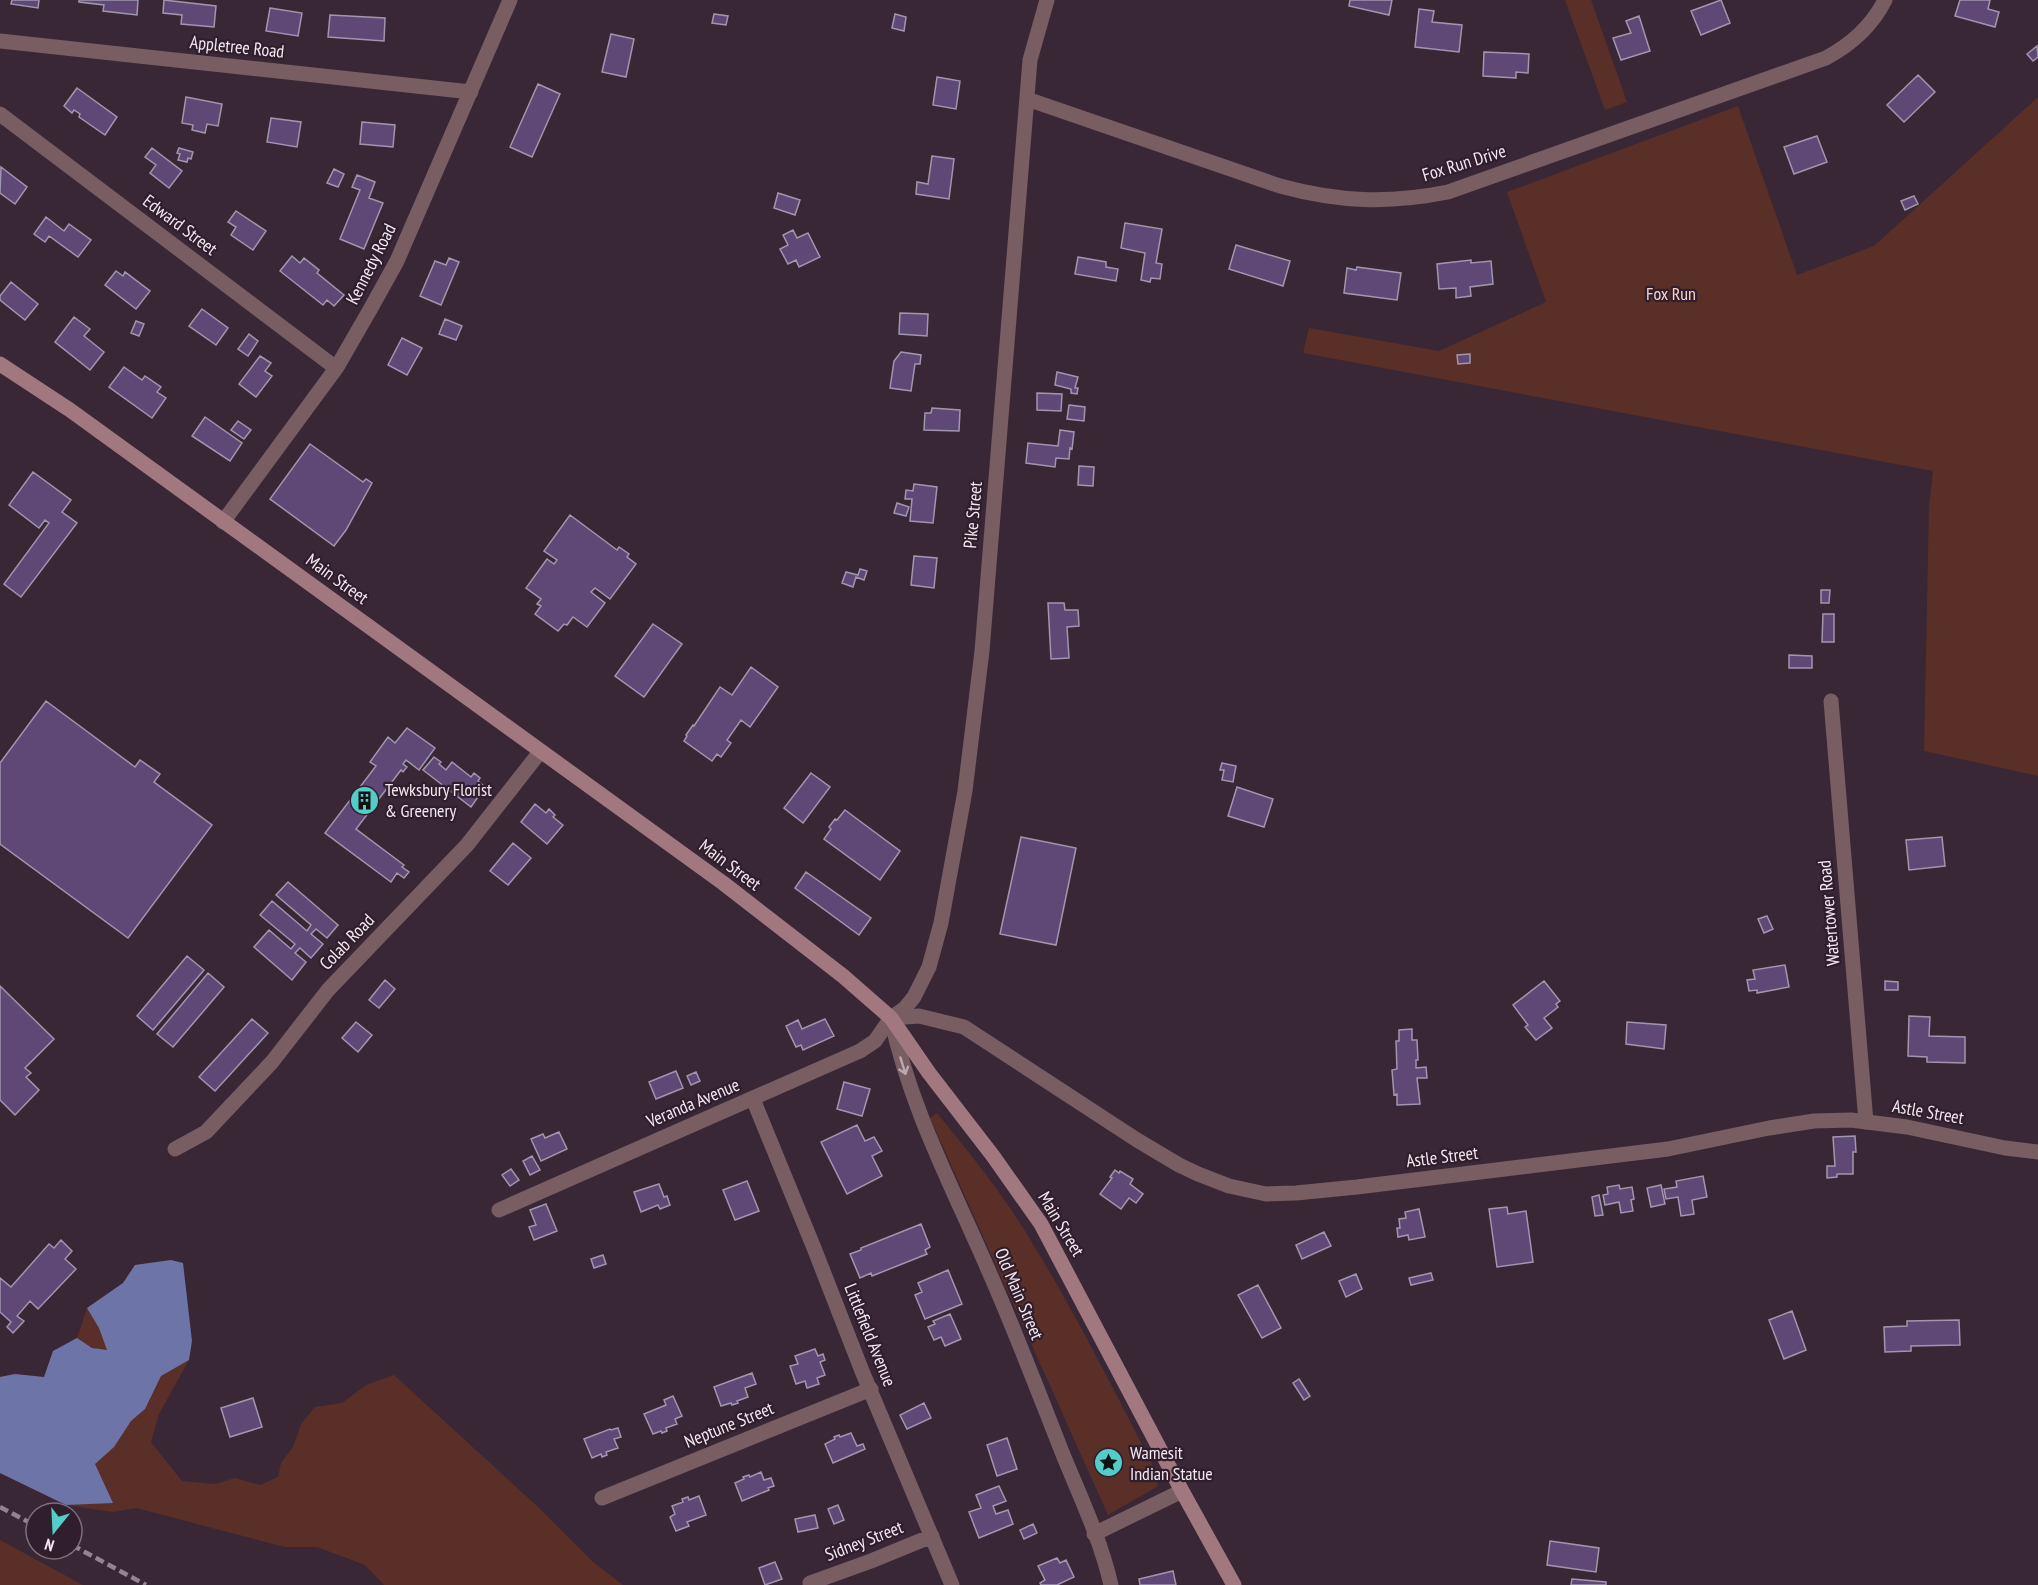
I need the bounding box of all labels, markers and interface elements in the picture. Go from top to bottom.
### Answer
street label: Appletree Road [189,30,285,63]
street label: Fox Run Drive [1419,139,1509,186]
street label: Edward Street [139,189,222,260]
street label: Kennedy Road [340,220,401,308]
park label: Fox Run [1646,282,1696,305]
street label: Pike Street [958,480,987,550]
street label: Main Street [302,548,373,609]
place label: Tewksbury Florist & Greenery [385,778,492,822]
building icon: Tewksbury Florist & Greenery [348,784,380,816]
street label: Main Street [695,834,766,895]
street label: Watertower Road [1812,859,1845,967]
street label: Colab Road [314,909,379,975]
one-way arrow [898,1056,909,1075]
street label: Veranda Avenue [642,1073,743,1133]
street label: Astle Street [1891,1094,1966,1129]
street label: Astle Street [1405,1141,1479,1172]
street label: Main Street [1033,1187,1090,1260]
street label: Old Main Street [990,1245,1049,1343]
street label: Littlefield Avenue [839,1280,902,1390]
street label: Neptune Street [681,1396,777,1453]
place label: Wamesit Indian Statue [1130,1441,1213,1485]
place icon: Wamesit Indian Statue [1093,1447,1125,1479]
north arrow [24,1501,84,1561]
street label: Sidney Street [822,1515,906,1566]
text: N [42,1534,57,1556]

